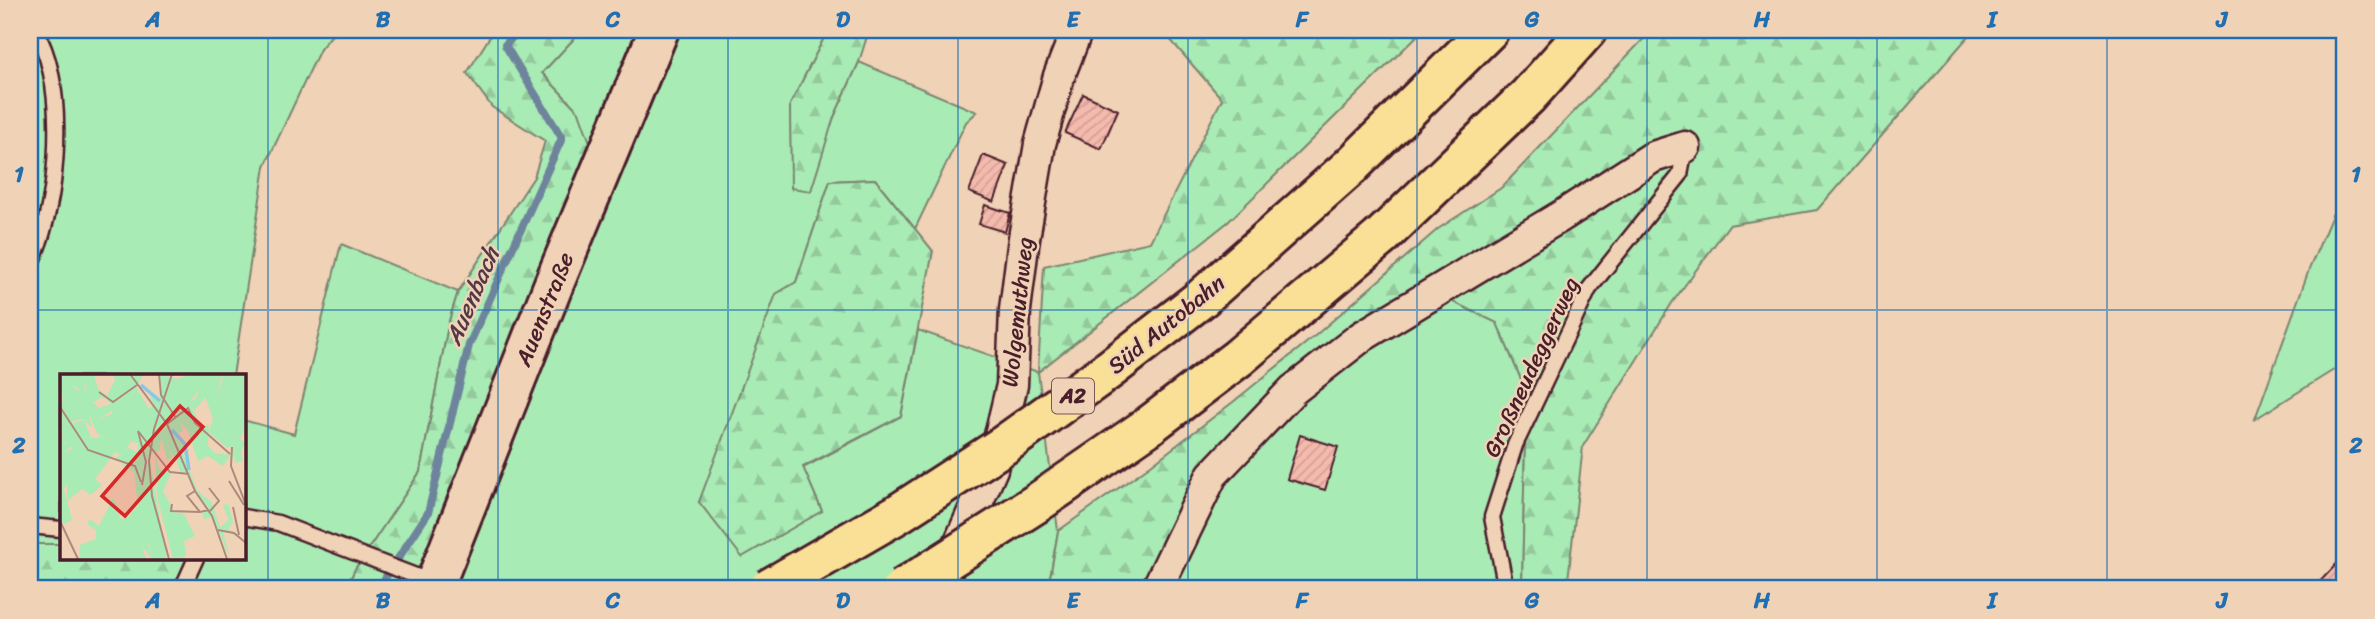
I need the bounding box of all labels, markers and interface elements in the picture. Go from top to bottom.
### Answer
text: A [144,0,161,40]
text: B [376,0,391,40]
text: C [605,0,621,40]
text: D [836,0,851,40]
text: E [1067,0,1082,40]
text: F [1295,0,1310,40]
text: G [1524,0,1540,40]
text: H [1753,0,1771,40]
text: I [1986,0,1998,40]
text: J [2215,0,2229,40]
text: 1 [14,154,24,195]
text: 1 [2351,154,2361,195]
street label: Wolgemuthweg [989,235,1046,389]
water label: Auenbach [432,238,512,353]
street label: Auenstraße [503,246,586,373]
street label: Süd Autobahn [1098,264,1235,385]
street label: Großneudeggerweg [1472,270,1591,464]
inset map [60,374,245,560]
road number: A2 [1052,378,1094,414]
text: 2 [11,425,26,466]
text: 2 [2348,425,2363,466]
text: A [144,580,161,619]
text: B [376,580,391,619]
text: C [605,580,621,619]
text: D [836,580,851,619]
text: E [1067,580,1082,619]
text: F [1295,580,1310,619]
text: G [1524,580,1540,619]
text: H [1753,580,1771,619]
text: I [1986,580,1998,619]
text: J [2215,580,2229,619]

